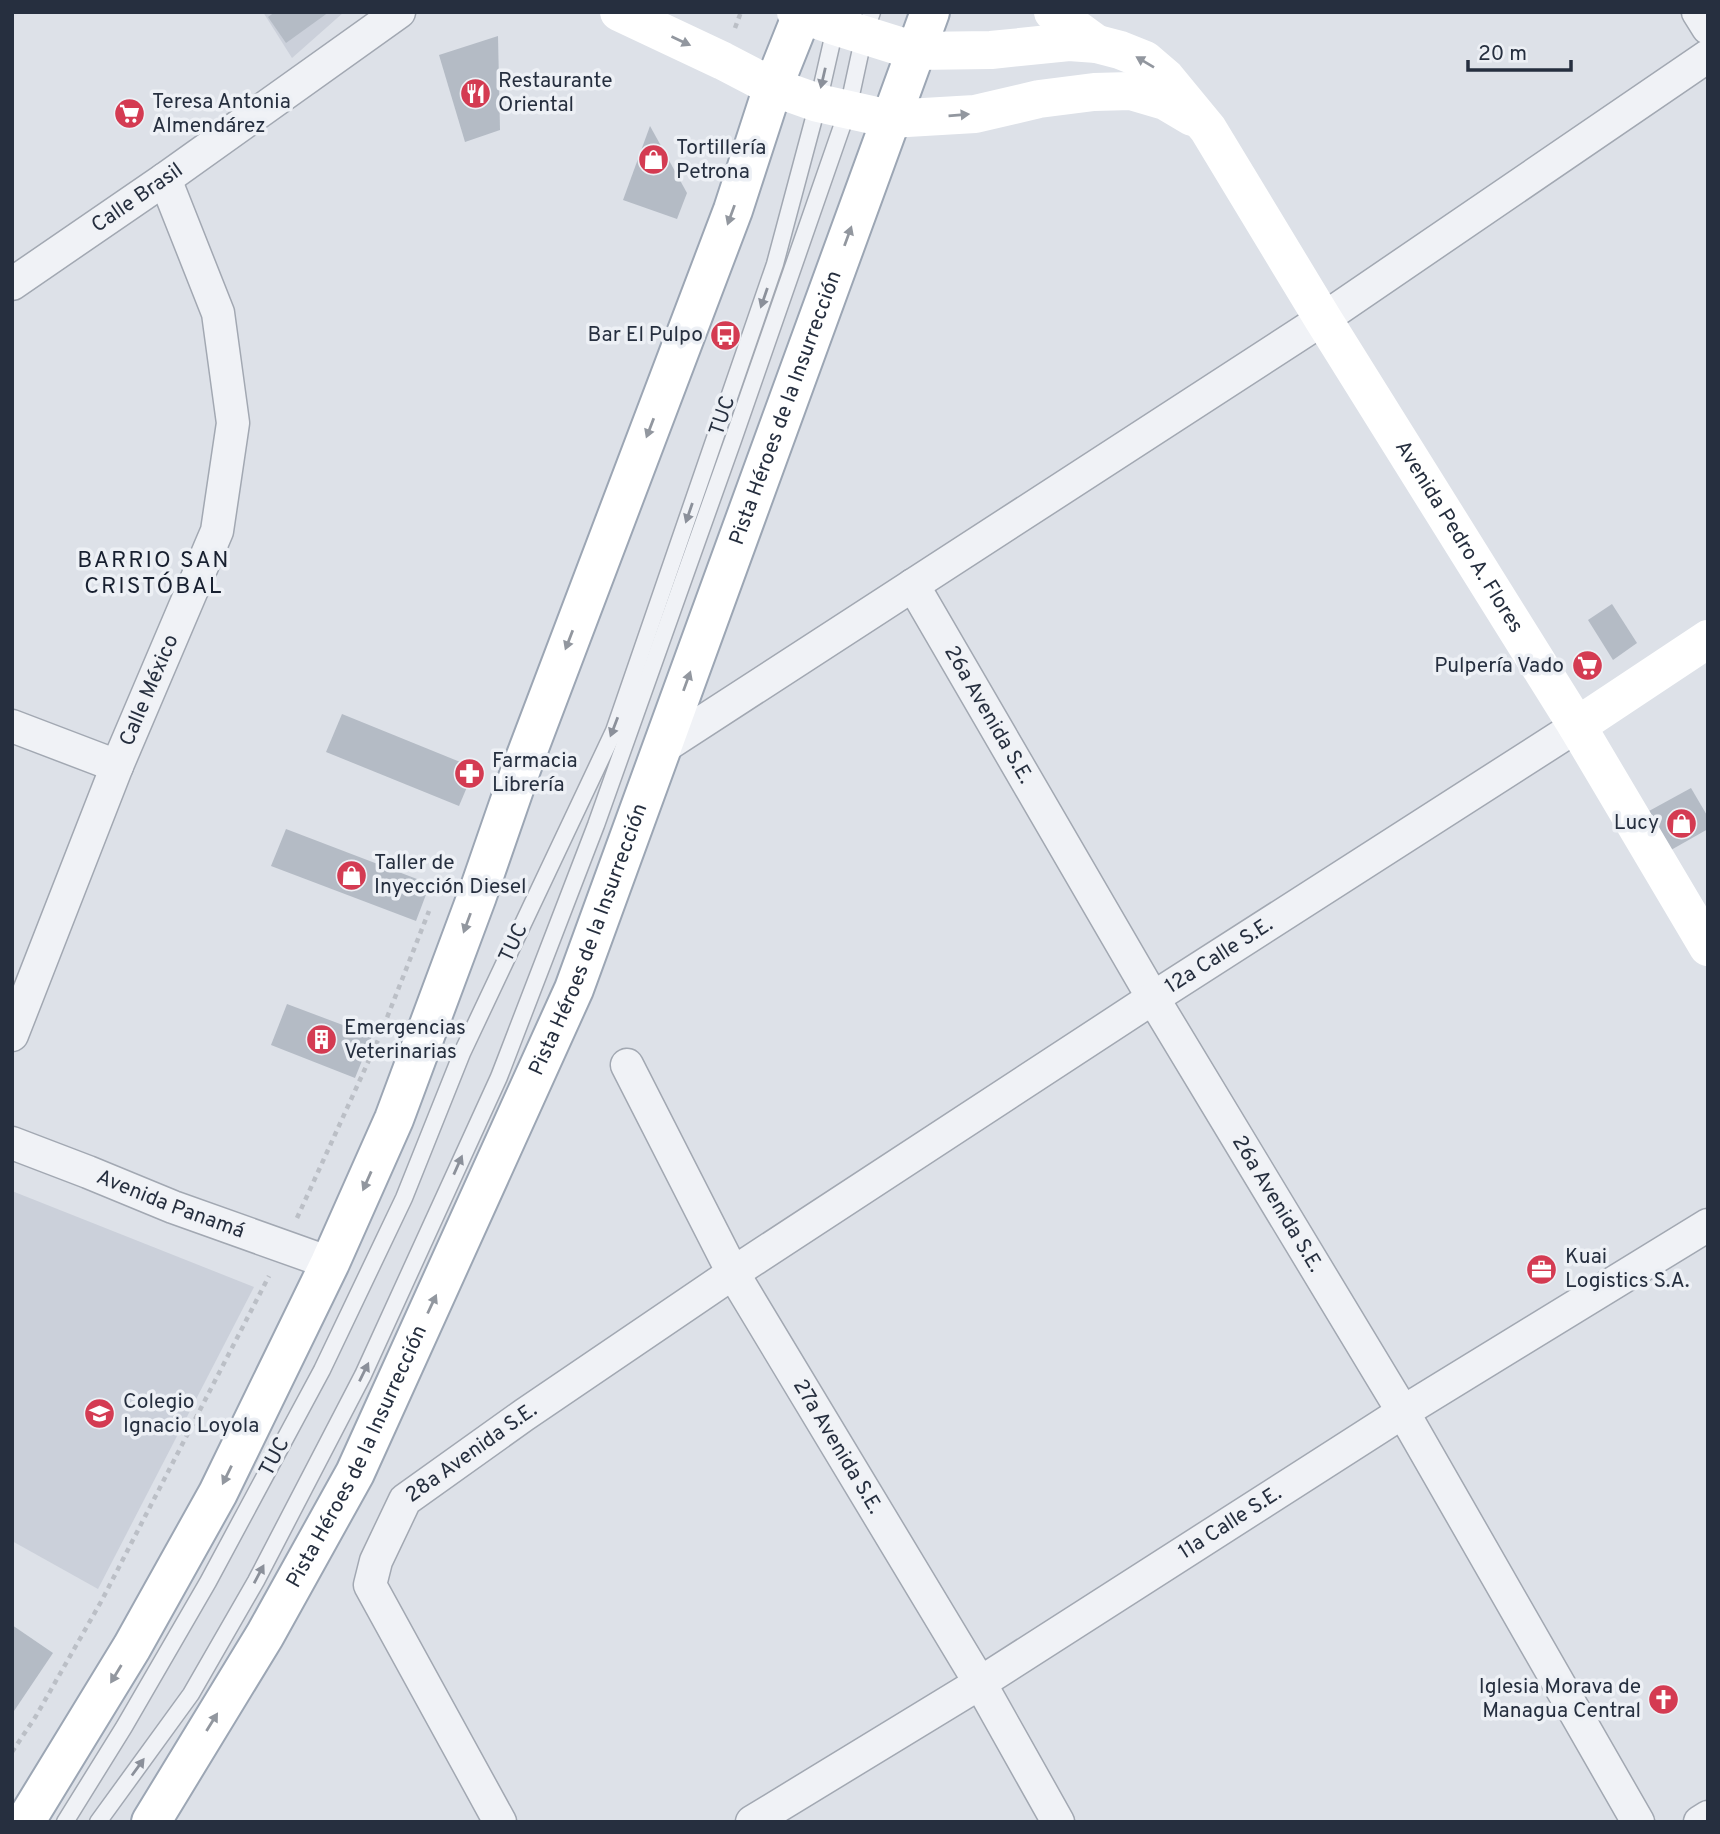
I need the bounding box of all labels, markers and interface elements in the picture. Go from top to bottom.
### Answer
scale bar [1468,28,1571,72]
one-way arrow [671,35,691,47]
text: 20 m [1478,41,1527,68]
one-way arrow [1135,56,1154,68]
one-way arrow [818,67,829,89]
place label: Restaurante Oriental [498,68,613,119]
restaurant icon: Restaurante Oriental [458,76,492,110]
place label: Teresa Antonia Almendárez [152,89,291,140]
supermarket icon: Teresa Antonia Almendárez [112,97,146,131]
one-way arrow [948,109,970,120]
place label: Tortillería Petrona [676,135,766,186]
shop icon: Tortillería Petrona [636,143,670,177]
street label: Calle Brasil [86,157,188,239]
one-way arrow [725,204,736,225]
one-way arrow [842,226,853,247]
street label: Pista Héroes de la Insurrección [723,267,848,549]
one-way arrow [758,287,769,308]
bus stop icon: Bar El Pulpo [709,318,743,352]
place label: Bar El Pulpo [587,322,703,349]
street label: TUC [704,393,742,439]
one-way arrow [644,417,655,438]
street label: Avenida Pedro A. Flores [1389,435,1529,638]
one-way arrow [683,502,694,523]
district label: BARRIO SAN CRISTÓBAL [77,547,231,602]
street label: Calle México [114,630,185,750]
one-way arrow [564,630,575,651]
street label: 26a Avenida S.E. [938,641,1039,789]
supermarket icon: Pulpería Vado [1570,649,1604,683]
place label: Pulpería Vado [1434,653,1564,680]
one-way arrow [682,670,693,691]
one-way arrow [609,717,620,738]
place label: Farmacia Librería [492,748,578,799]
pharmacy icon: Farmacia Librería [452,756,486,790]
street label: Pista Héroes de la Insurrección [523,800,654,1080]
shop icon: Lucy [1665,806,1699,840]
place label: Lucy [1614,810,1659,837]
place label: Taller de Inyección Diesel [374,850,527,901]
shop icon: Taller de Inyección Diesel [334,858,368,892]
street label: 12a Calle S.E. [1160,911,1278,1000]
one-way arrow [461,913,472,934]
street label: TUC [493,919,535,967]
place label: Emergencias Veterinarias [344,1015,466,1066]
building icon: Emergencias Veterinarias [304,1023,338,1057]
street label: 26a Avenida S.E. [1226,1130,1329,1277]
one-way arrow [452,1155,464,1175]
street label: Avenida Panamá [92,1163,248,1245]
one-way arrow [361,1171,373,1191]
place label: Kuai Logistics S.A. [1565,1244,1689,1295]
office icon: Kuai Logistics S.A. [1525,1252,1559,1286]
one-way arrow [426,1294,438,1314]
street label: Pista Héroes de la Insurrección [280,1321,434,1593]
one-way arrow [358,1362,370,1382]
street label: 27a Avenida S.E. [787,1374,888,1519]
place label: Colegio Ignacio Loyola [123,1389,259,1440]
school or university icon: Colegio Ignacio Loyola [83,1397,117,1431]
street label: 28a Avenida S.E. [400,1397,542,1509]
street label: TUC [254,1433,296,1481]
one-way arrow [222,1465,233,1485]
street label: 11a Calle S.E. [1173,1480,1287,1566]
one-way arrow [253,1564,265,1584]
one-way arrow [110,1664,122,1683]
place label: Iglesia Morava de Managua Central [1479,1674,1641,1725]
church icon: Iglesia Morava de Managua Central [1647,1682,1681,1716]
one-way arrow [206,1712,219,1731]
one-way arrow [131,1757,145,1776]

